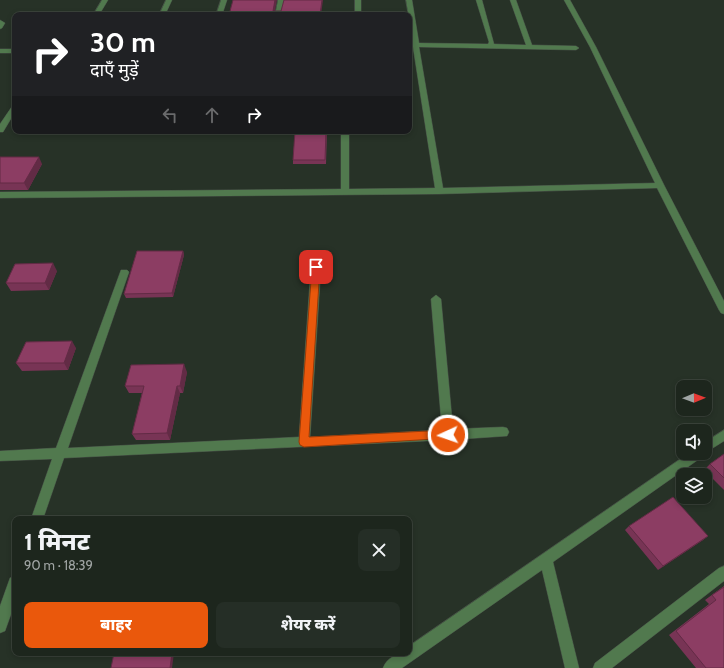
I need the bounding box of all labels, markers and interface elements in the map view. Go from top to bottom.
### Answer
text: 30 m [90,25,156,59]
icon: right [24,28,76,80]
text: दाएँ मुड़ें [90,59,139,81]
icon: left [159,104,181,126]
icon: ahead [201,104,223,126]
icon: right [243,104,265,126]
pin [299,250,333,284]
icon: arrive [305,256,327,278]
north arrow [676,380,712,416]
map controls [676,380,712,504]
position arrow [427,414,469,456]
button: sound [676,424,712,460]
button: layers [676,468,712,504]
text: 1 मिनट [24,527,90,556]
button: close [358,529,400,571]
text: 90 m · 18:39 [24,557,93,573]
button: बाहर [24,602,208,648]
button: शेयर करें [216,602,400,648]

